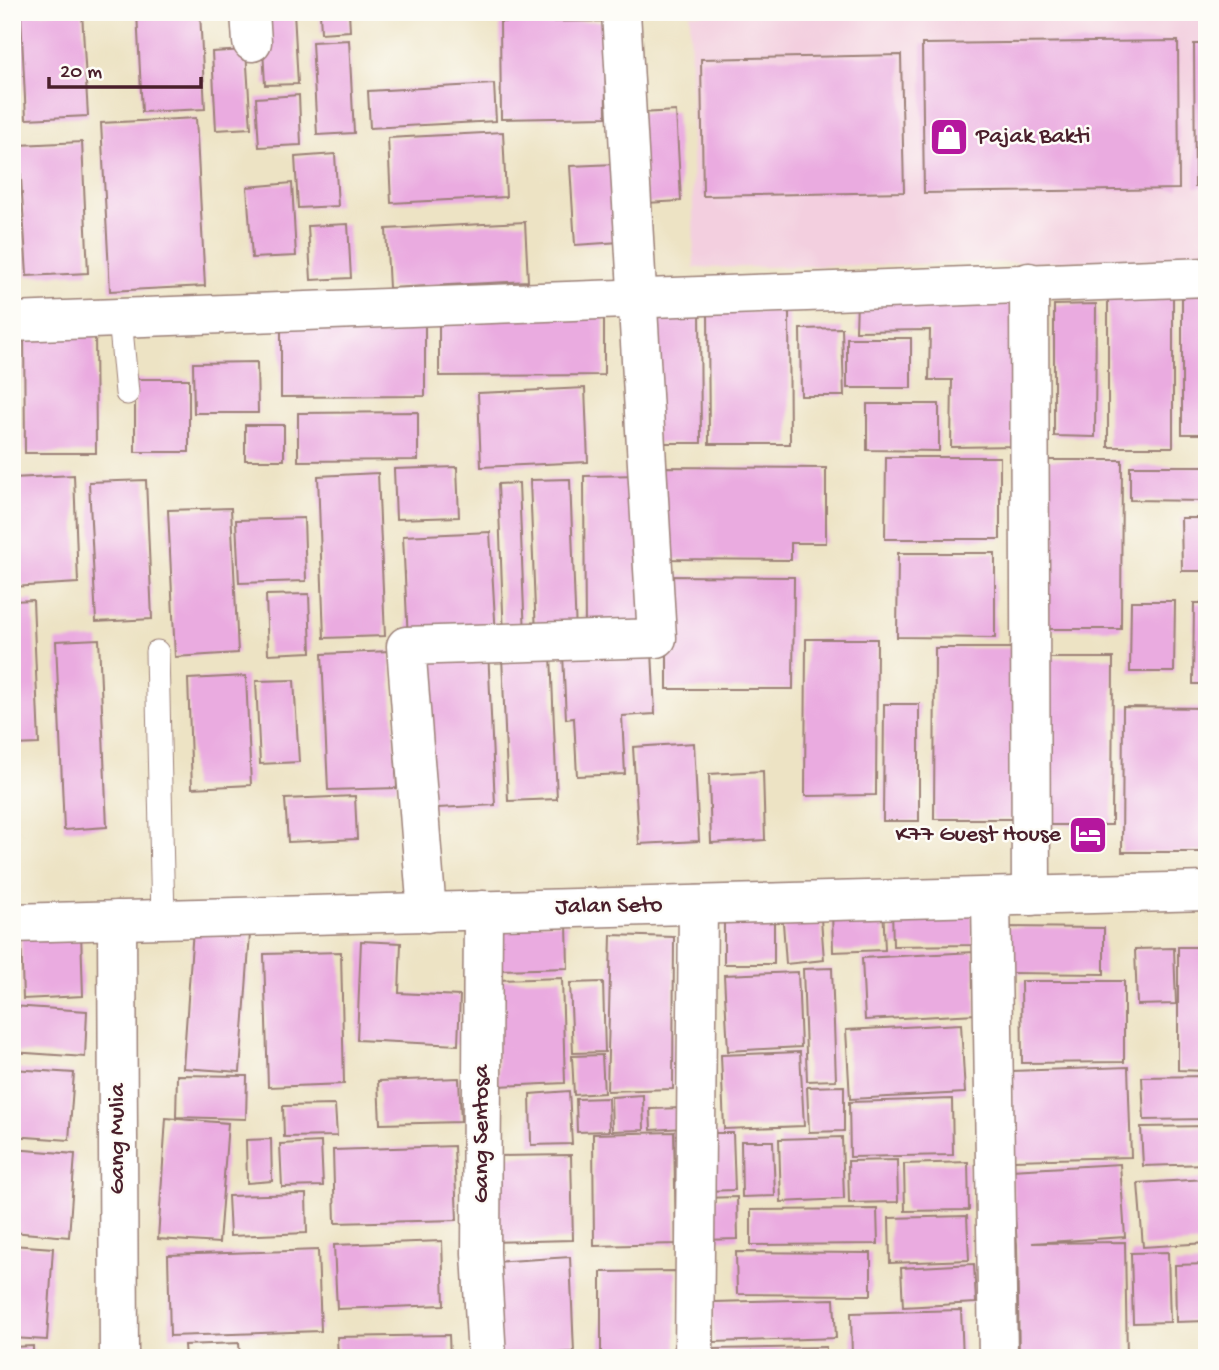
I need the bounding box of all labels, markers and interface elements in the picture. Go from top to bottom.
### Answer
scale bar [49,46,201,90]
text: 20 m [60,61,102,86]
shop icon: Pajak Bakti [928,116,970,158]
place label: Pajak Bakti [975,123,1091,152]
hotel icon: K77 Guest House [1067,814,1109,856]
place label: K77 Guest House [895,821,1062,850]
street label: Jalan Seto [555,892,663,922]
street label: Gang Sentosa [468,1064,497,1203]
street label: Gang Mulia [104,1083,133,1194]

